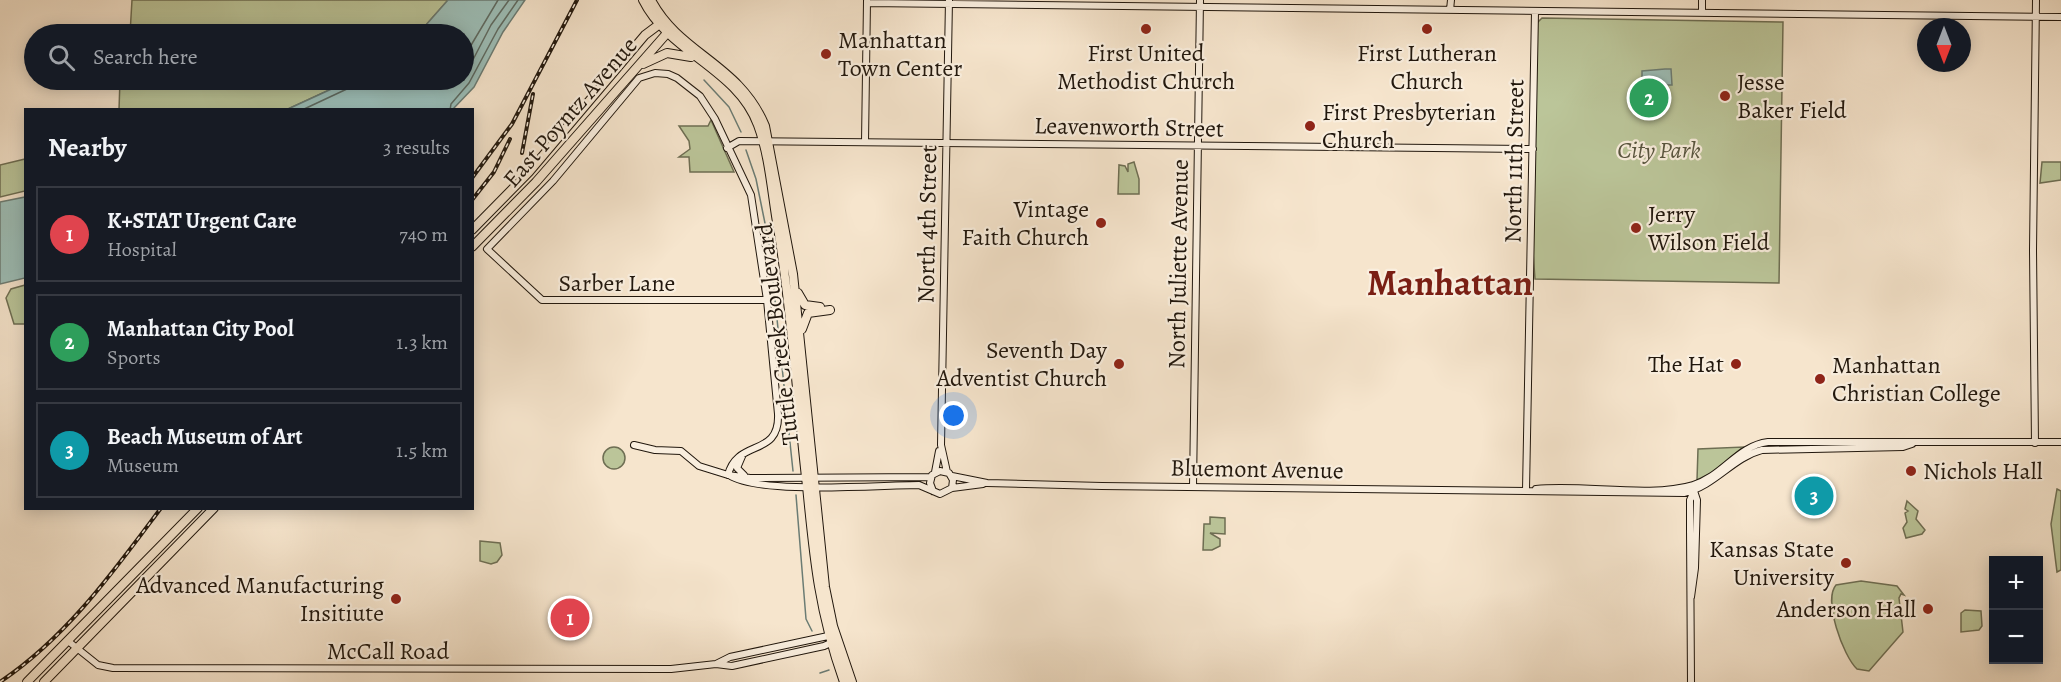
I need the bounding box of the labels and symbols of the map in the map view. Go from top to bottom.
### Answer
north arrow [1917,18,1971,72]
marker: First United Methodist Church [1139,22,1153,36]
marker: First Lutheran Church [1420,22,1434,36]
place label: Manhattan Town Center [838,24,962,84]
street label: East Poyntz Avenue [496,30,644,194]
place label: First United Methodist Church [1057,37,1235,97]
place label: First Lutheran Church [1357,37,1497,97]
marker: Manhattan Town Center [819,47,833,61]
place label: Jesse Baker Field [1737,66,1847,126]
pin: 2 [1630,76,1668,120]
street label: North 11th Street [1497,78,1531,243]
marker: Jesse Baker Field [1718,89,1732,103]
place label: First Presbyterian Church [1322,96,1496,156]
street label: Leavenworth Street [1034,109,1224,145]
marker: First Presbyterian Church [1303,119,1317,133]
park label: City Park [1617,134,1701,166]
street label: North 4th Street [910,144,944,304]
street label: North Juliette Avenue [1160,159,1196,369]
place label: Vintage Faith Church [962,193,1089,253]
place label: Jerry Wilson Field [1647,198,1770,258]
marker: Vintage Faith Church [1094,216,1108,230]
street label: Tuttle Creek Boulevard [748,221,806,447]
marker: Jerry Wilson Field [1629,221,1643,235]
district label: Manhattan [1367,258,1533,307]
street label: Sarber Lane [559,267,675,299]
place label: Seventh Day Adventist Church [935,334,1107,394]
place label: The Hat [1648,348,1724,380]
place label: Manhattan Christian College [1832,349,2001,409]
marker: Seventh Day Adventist Church [1112,357,1126,371]
marker: The Hat [1729,357,1743,371]
marker: Manhattan Christian College [1813,372,1827,386]
your location [939,401,968,430]
street label: Bluemont Avenue [1170,451,1344,487]
place label: Nichols Hall [1923,455,2043,487]
marker: Nichols Hall [1904,464,1918,478]
pin: 3 [1794,474,1834,518]
place label: Kansas State University [1709,533,1834,593]
marker: Kansas State University [1839,556,1853,570]
place label: Advanced Manufacturing Insitiute [135,569,384,629]
marker: Advanced Manufacturing Insitiute [389,592,403,606]
place label: Anderson Hall [1775,593,1916,625]
pin: 1 [550,596,590,640]
marker: Anderson Hall [1921,602,1935,616]
street label: McCall Road [327,635,449,667]

